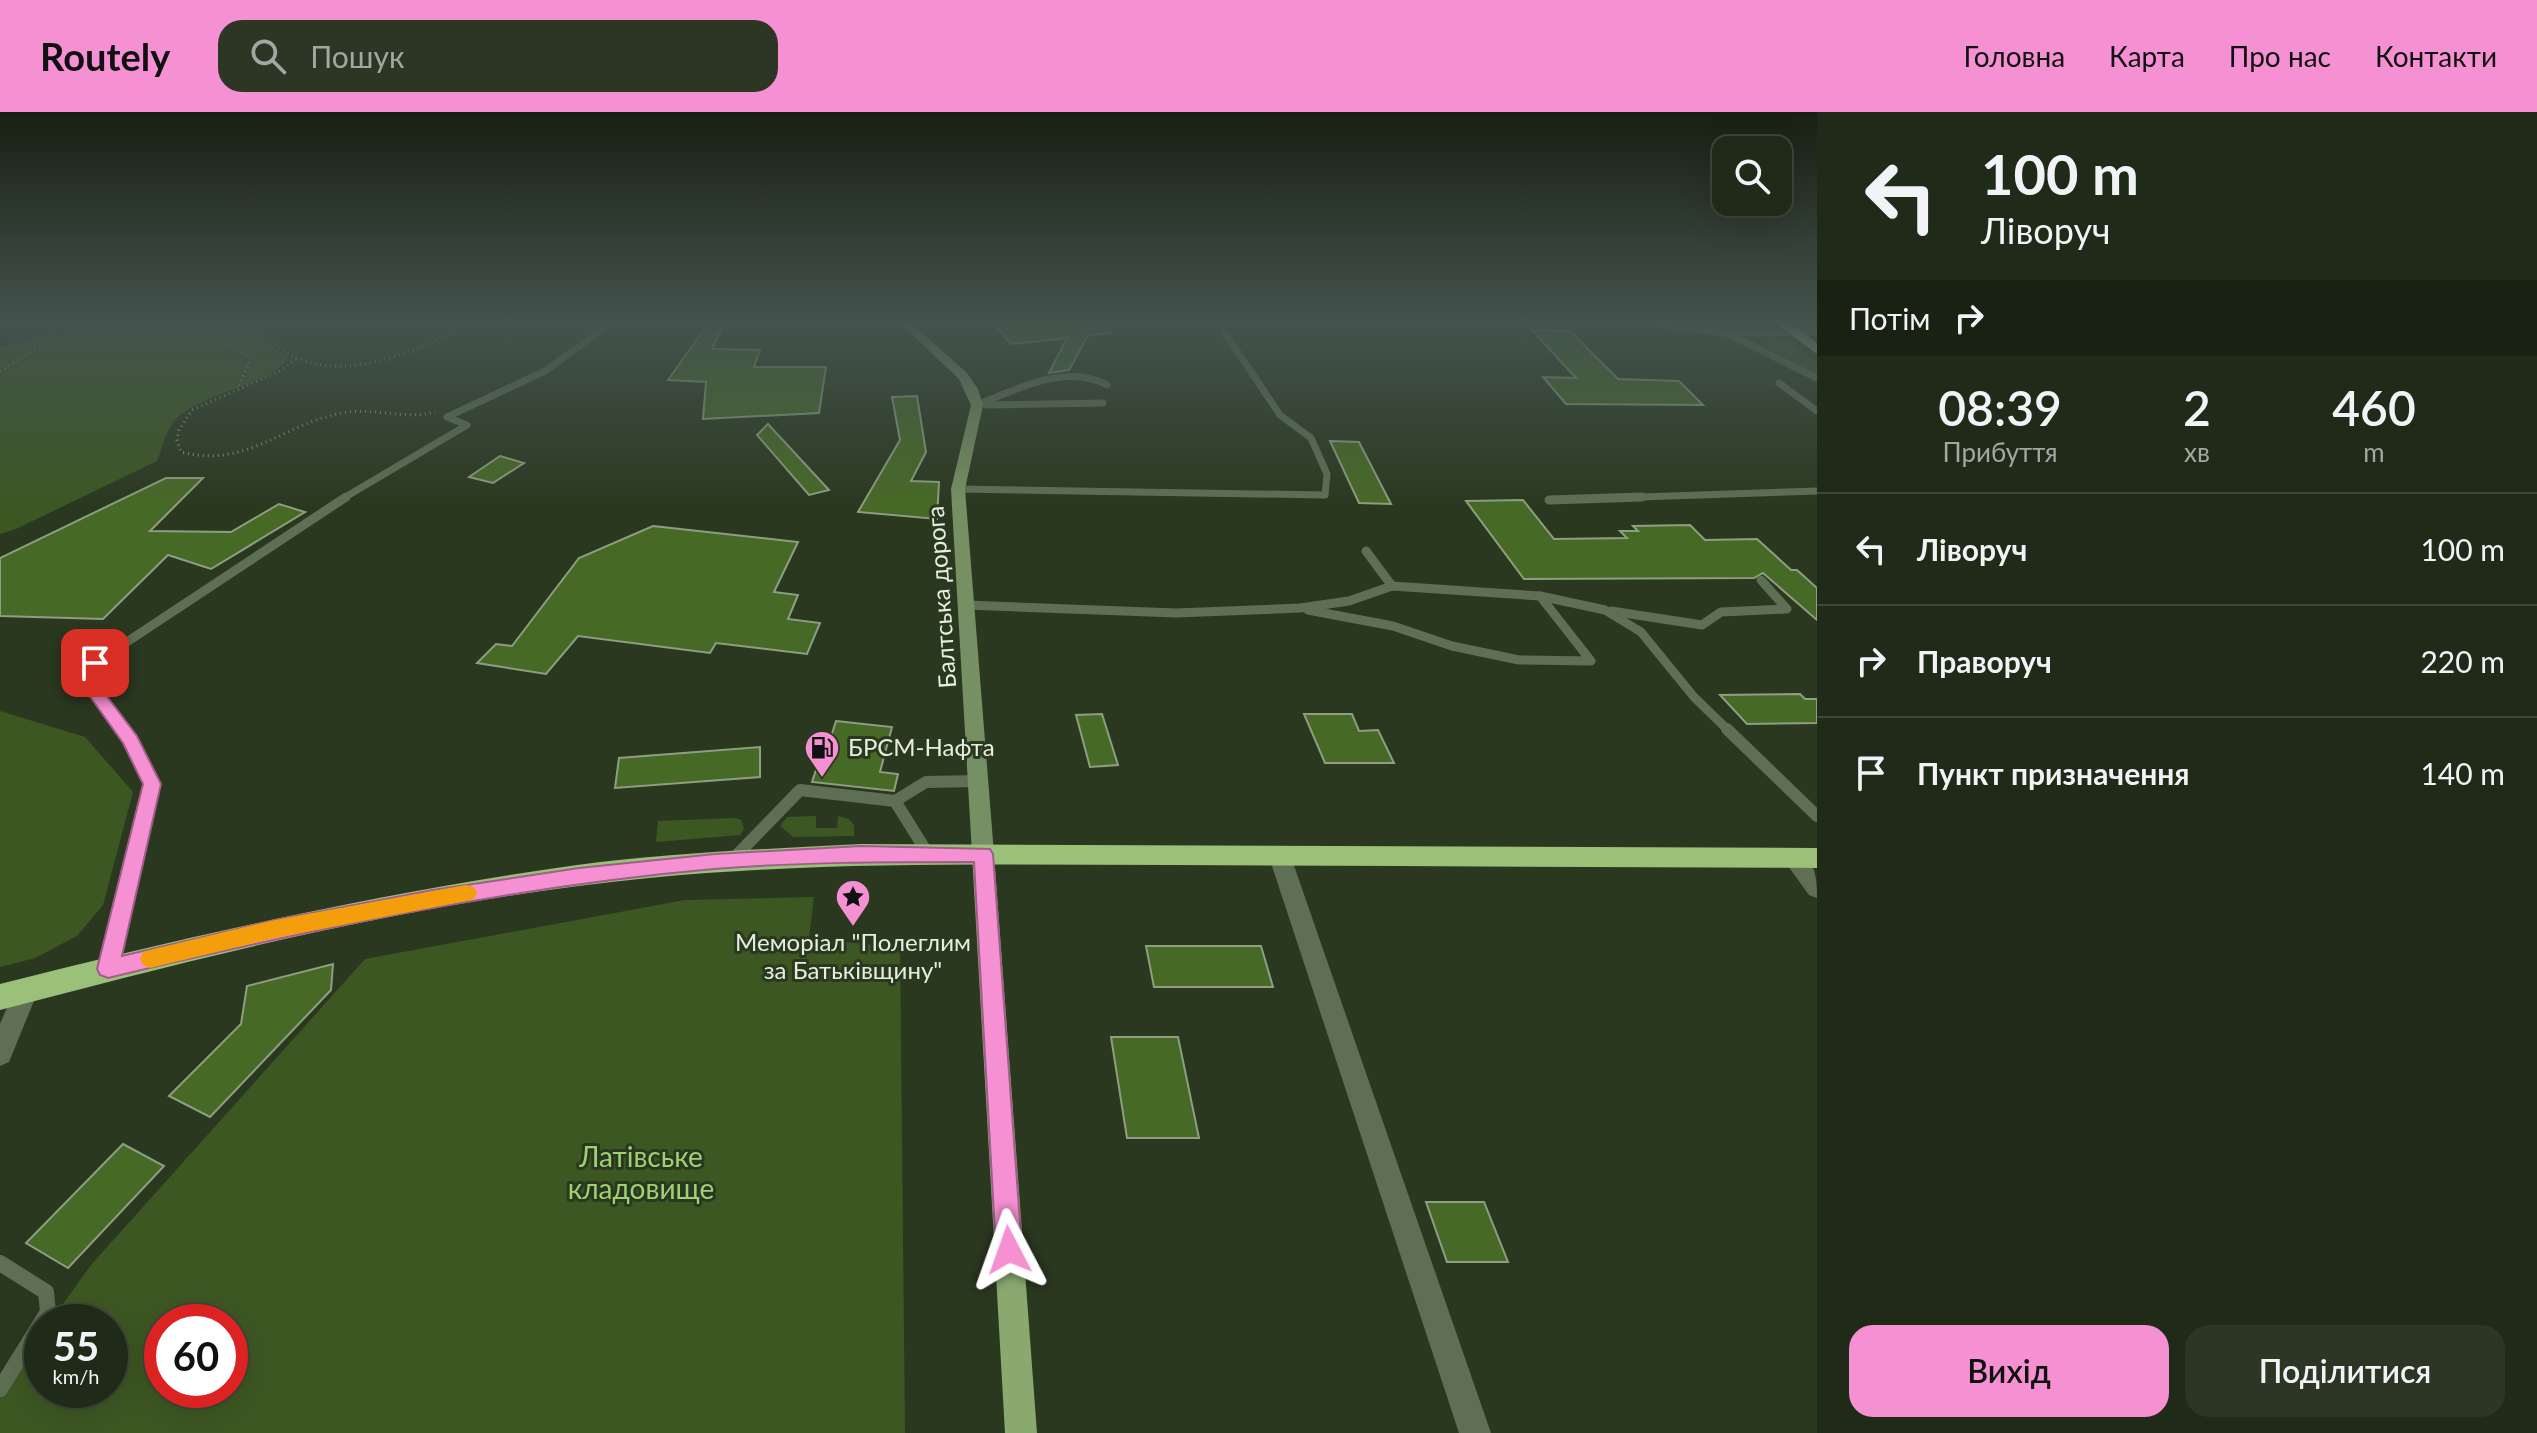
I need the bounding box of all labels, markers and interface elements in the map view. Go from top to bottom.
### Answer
search box [218,20,778,92]
text: Routely [40,33,170,79]
icon: search [246,34,290,78]
text: Пошук [310,38,404,74]
text: Головна [1964,39,2065,73]
text: Карта [2109,39,2185,73]
text: Про нас [2229,39,2331,73]
text: Контакти [2375,39,2497,73]
map controls [1712,136,1792,216]
button: search [1712,136,1792,216]
text: 100 m [1981,140,2139,207]
icon: left [1849,144,1953,248]
text: Ліворуч [1981,208,2111,252]
icon: right [1947,296,1991,340]
text: Потім [1849,300,1931,336]
text: 08:39 [1938,379,2062,436]
text: 2 [2183,379,2211,436]
text: 460 [2332,379,2416,436]
text: Прибуття [1943,436,2058,468]
text: хв [2184,436,2210,468]
text: m [2363,436,2385,468]
street label: Балтська дорога [920,505,961,689]
icon: left [1849,527,1893,571]
text: Ліворуч [1917,531,2027,567]
text: 100 m [2420,531,2505,567]
pin [61,629,129,697]
icon: right [1849,639,1893,683]
icon: arrive [73,641,117,685]
text: Праворуч [1917,643,2052,679]
text: 220 m [2420,643,2505,679]
fuel station icon: БРСМ-Нафта [803,729,841,779]
place label: БРСМ-Нафта [848,732,995,761]
icon: arrive [1849,751,1893,795]
text: Пункт призначення [1917,755,2190,791]
text: 140 m [2420,755,2505,791]
place icon: Меморіал "Полеглим за Батьківщину" [834,878,872,928]
place label: Меморіал "Полеглим за Батьківщину" [735,927,971,984]
park label: Латівське кладовище [568,1139,714,1205]
position arrow [967,1208,1051,1292]
speed limit sign: 60 [144,1304,248,1408]
text: 55 [53,1322,99,1370]
button: Вихід [1849,1325,2169,1417]
button: Поділитися [2185,1325,2505,1417]
text: km/h [53,1364,99,1388]

